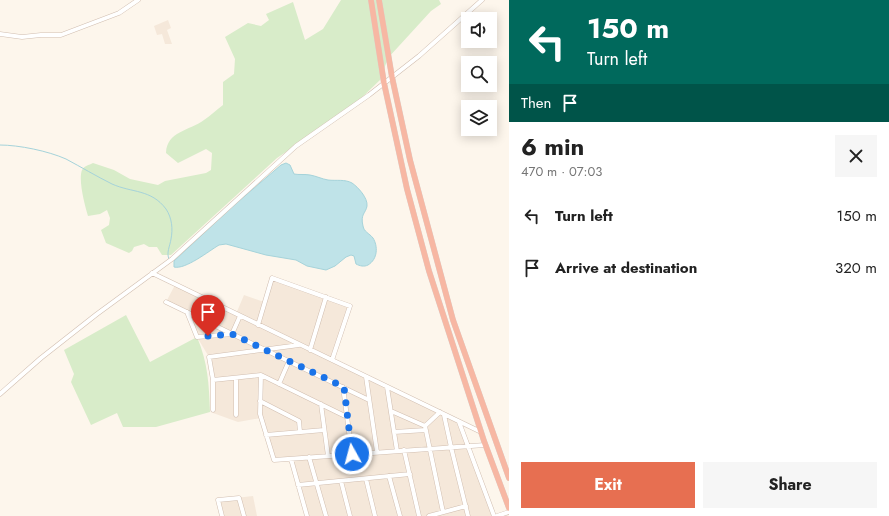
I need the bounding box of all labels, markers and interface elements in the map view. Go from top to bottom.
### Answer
text: 150 m [587,8,669,49]
map controls [461,12,497,136]
button: sound [461,12,497,48]
icon: left [521,16,573,68]
text: Turn left [587,46,647,72]
button: search [461,56,497,92]
text: Then [521,92,551,114]
icon: arrive [559,92,581,114]
button: layers [461,100,497,136]
text: 6 min [521,129,584,164]
button: close [835,135,877,177]
text: 470 m · 07:03 [521,162,602,181]
icon: left [521,205,543,227]
text: Turn left [555,205,613,227]
text: 150 m [837,205,877,227]
icon: arrive [521,257,543,279]
text: Arrive at destination [555,257,697,279]
text: 320 m [835,257,877,279]
pin [191,295,225,336]
icon: arrive [197,301,219,323]
position arrow [331,433,373,475]
button: Exit [521,462,695,508]
button: Share [703,462,877,508]

